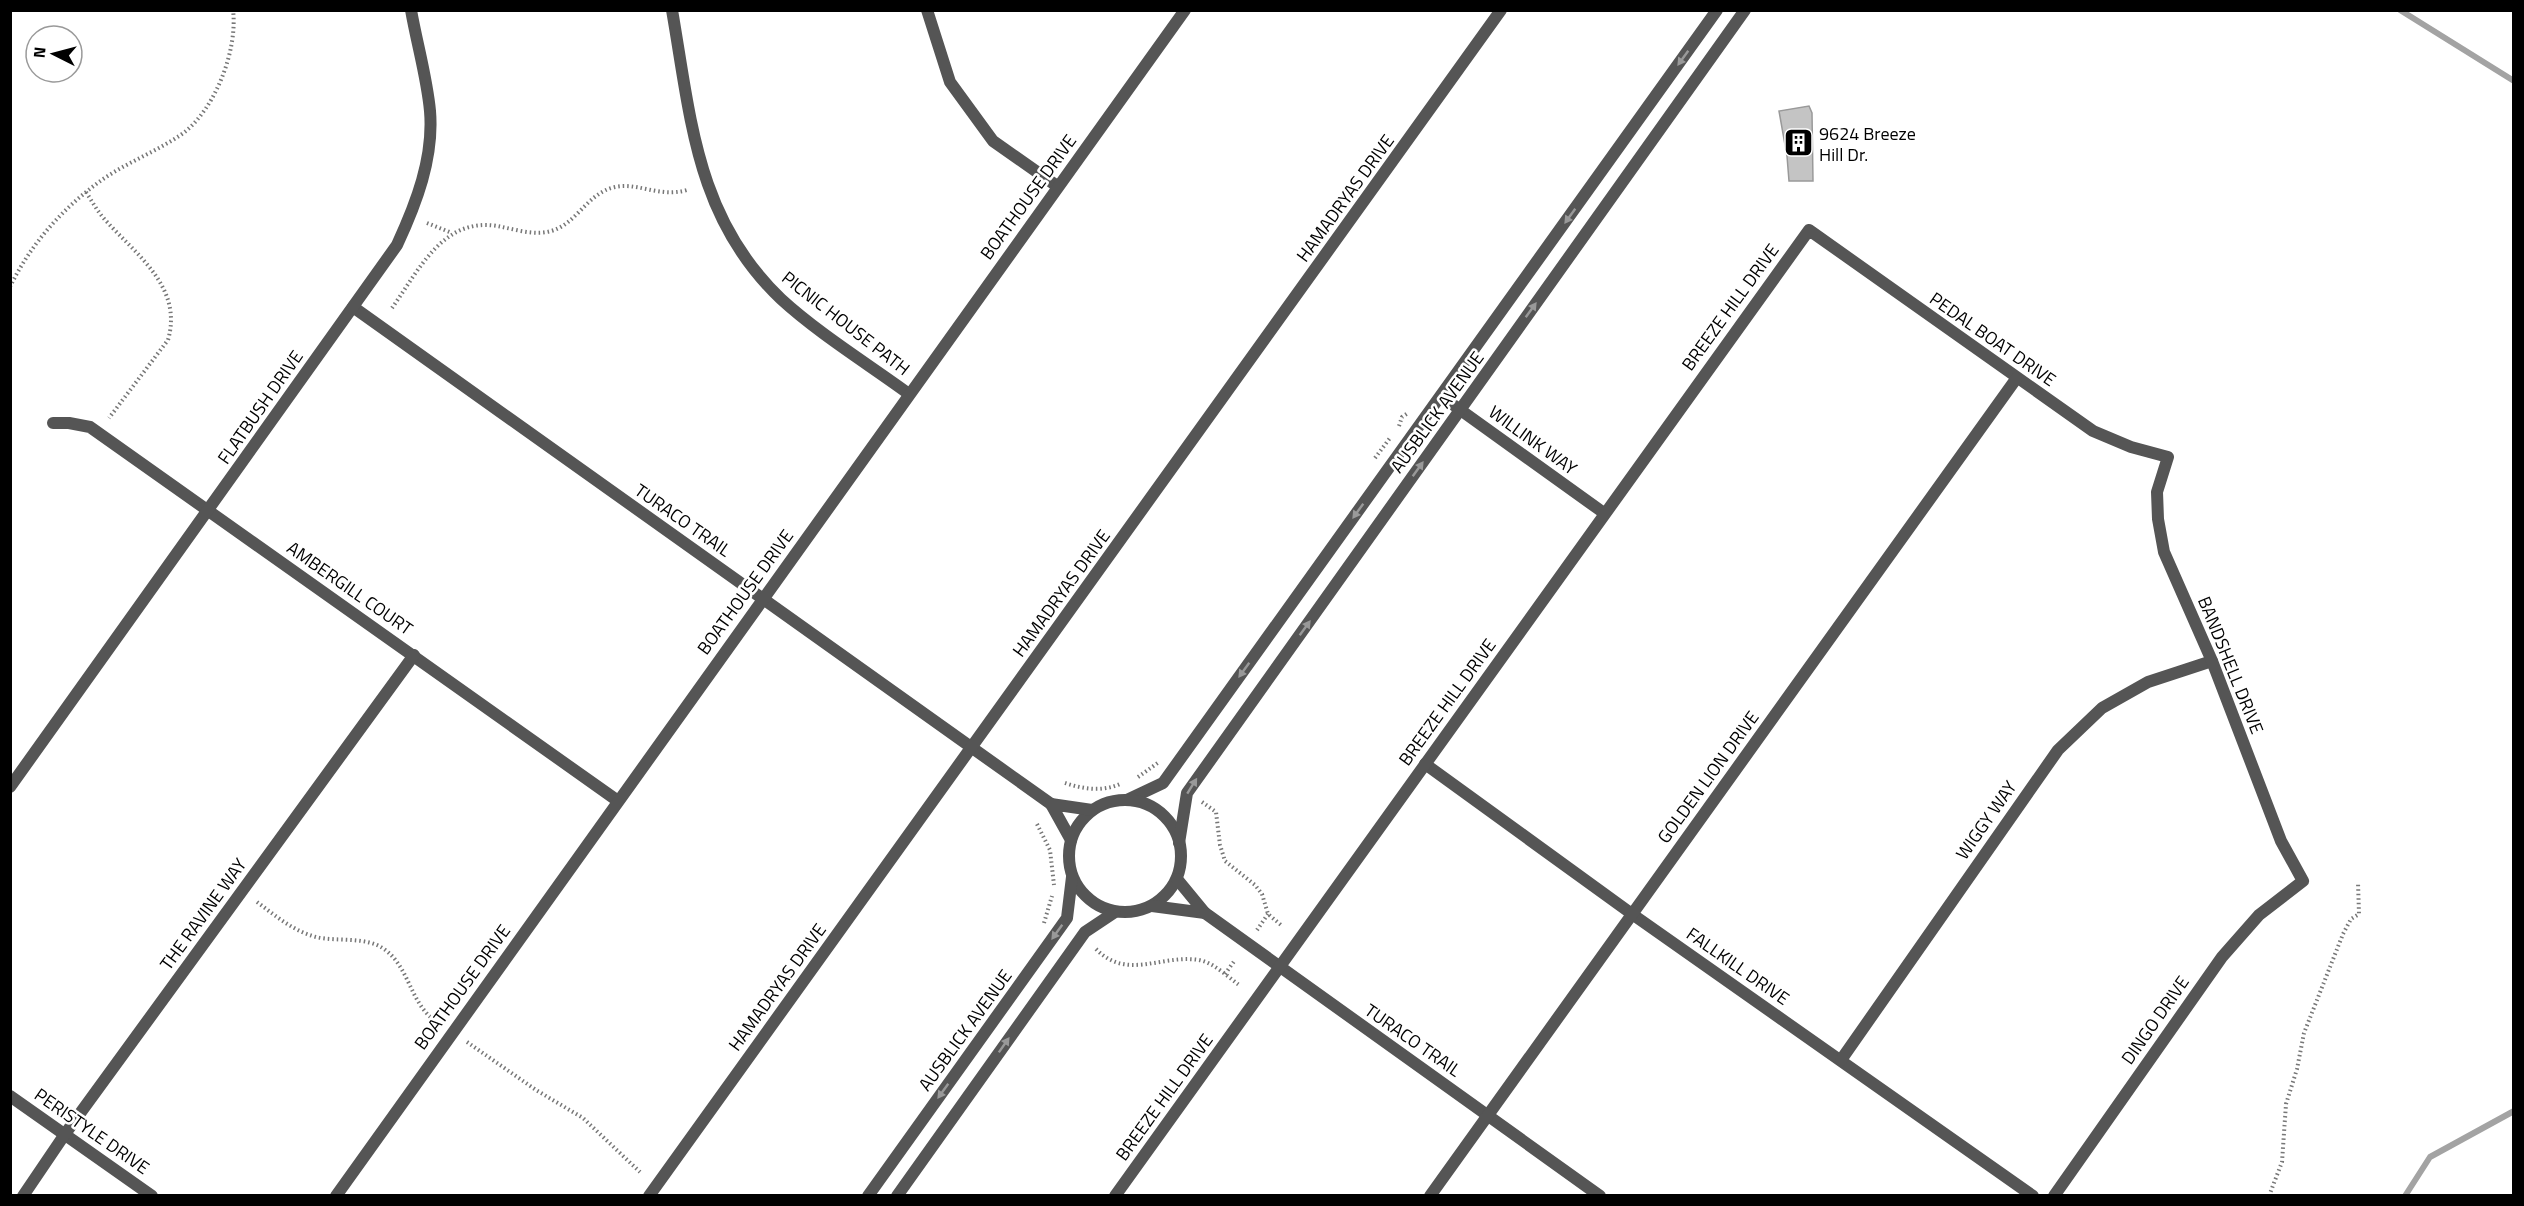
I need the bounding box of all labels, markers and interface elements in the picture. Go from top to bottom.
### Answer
north arrow [24,24,84,84]
text: N [27,46,52,59]
one-way arrow [1677,50,1689,66]
place label: 9624 Breeze Hill Dr. [1819,120,1916,168]
building icon: 9624 Breeze Hill Dr. [1782,127,1814,159]
street label: BOATHOUSE DRIVE [973,129,1083,265]
street label: HAMADRYAS DRIVE [1289,129,1401,267]
one-way arrow [1564,208,1576,224]
street label: BREEZE HILL DRIVE [1675,238,1785,376]
street label: PICNIC HOUSE PATH [776,264,916,382]
street label: PEDAL BOAT DRIVE [1924,285,2062,393]
one-way arrow [1525,303,1537,318]
street label: FLATBUSH DRIVE [211,345,309,469]
street label: AUSBLICK AVENUE [1384,346,1490,478]
street label: WILLINK WAY [1483,399,1583,482]
one-way arrow [1412,461,1424,477]
street label: TURACO TRAIL [629,477,737,563]
one-way arrow [1352,503,1364,519]
street label: BOATHOUSE DRIVE [690,524,800,660]
street label: HAMADRYAS DRIVE [1005,524,1117,662]
street label: AMBERGILL COURT [282,534,419,642]
street label: BANDSHELL DRIVE [2191,592,2271,738]
one-way arrow [1299,620,1311,636]
street label: BREEZE HILL DRIVE [1392,633,1502,771]
one-way arrow [1238,661,1250,677]
street label: GOLDEN LION DRIVE [1651,705,1765,849]
street label: WIGGY WAY [1949,775,2023,865]
one-way arrow [1187,778,1198,795]
street label: THE RAVINE WAY [153,852,253,976]
street label: HAMADRYAS DRIVE [721,918,833,1056]
street label: BOATHOUSE DRIVE [407,919,517,1055]
street label: FALLKILL DRIVE [1681,920,1795,1012]
one-way arrow [1051,924,1063,940]
street label: AUSBLICK AVENUE [912,964,1018,1096]
street label: DINGO DRIVE [2114,970,2196,1070]
street label: TURACO TRAIL [1359,997,1467,1083]
street label: BREEZE HILL DRIVE [1109,1028,1219,1166]
one-way arrow [998,1038,1010,1054]
street label: PERISTYLE DRIVE [29,1081,155,1181]
one-way arrow [937,1082,949,1098]

